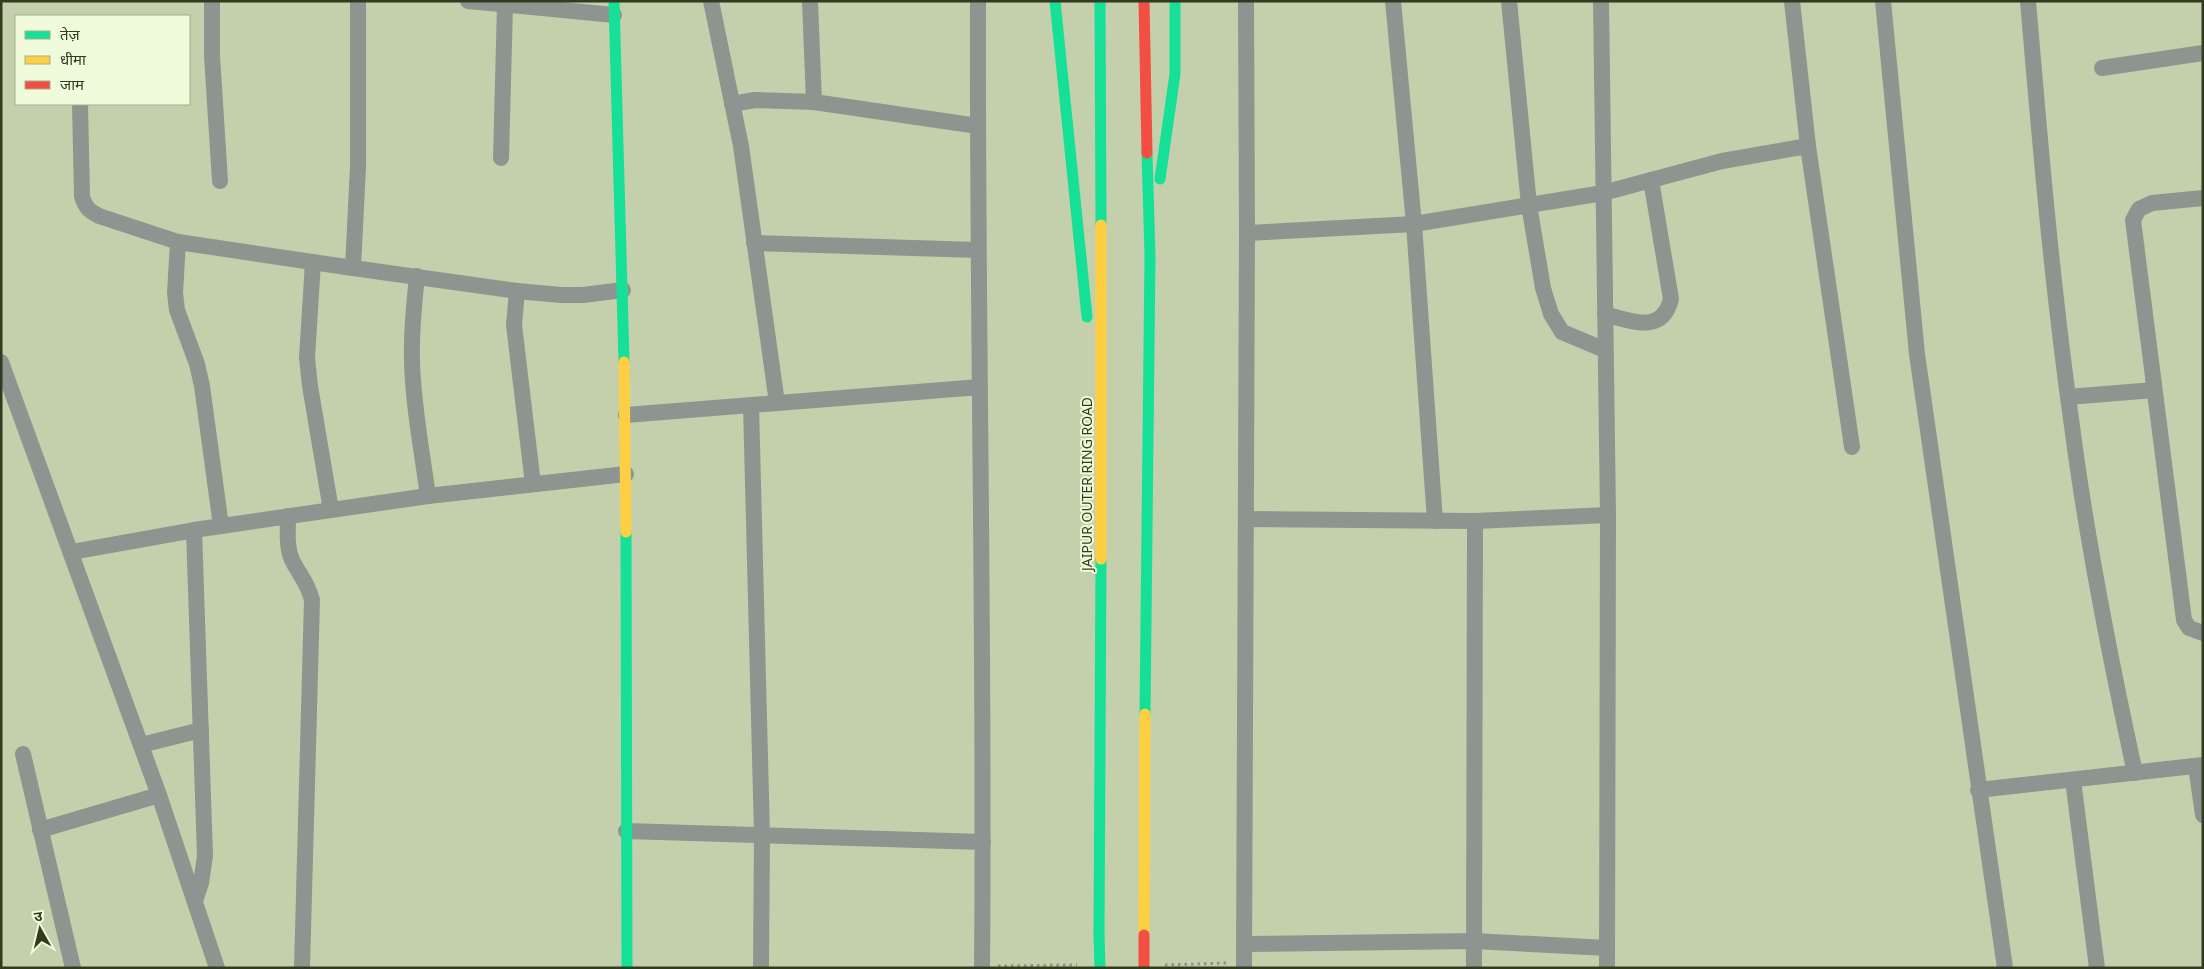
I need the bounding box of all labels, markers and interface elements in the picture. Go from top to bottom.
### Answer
legend [15,15,190,105]
text: तेज़ [60,26,81,46]
text: धीमा [60,52,87,71]
text: जाम [60,77,85,96]
street label: JAIPUR OUTER RING ROAD [1079,397,1098,573]
north arrow [15,904,65,954]
text: उ [33,908,45,928]

